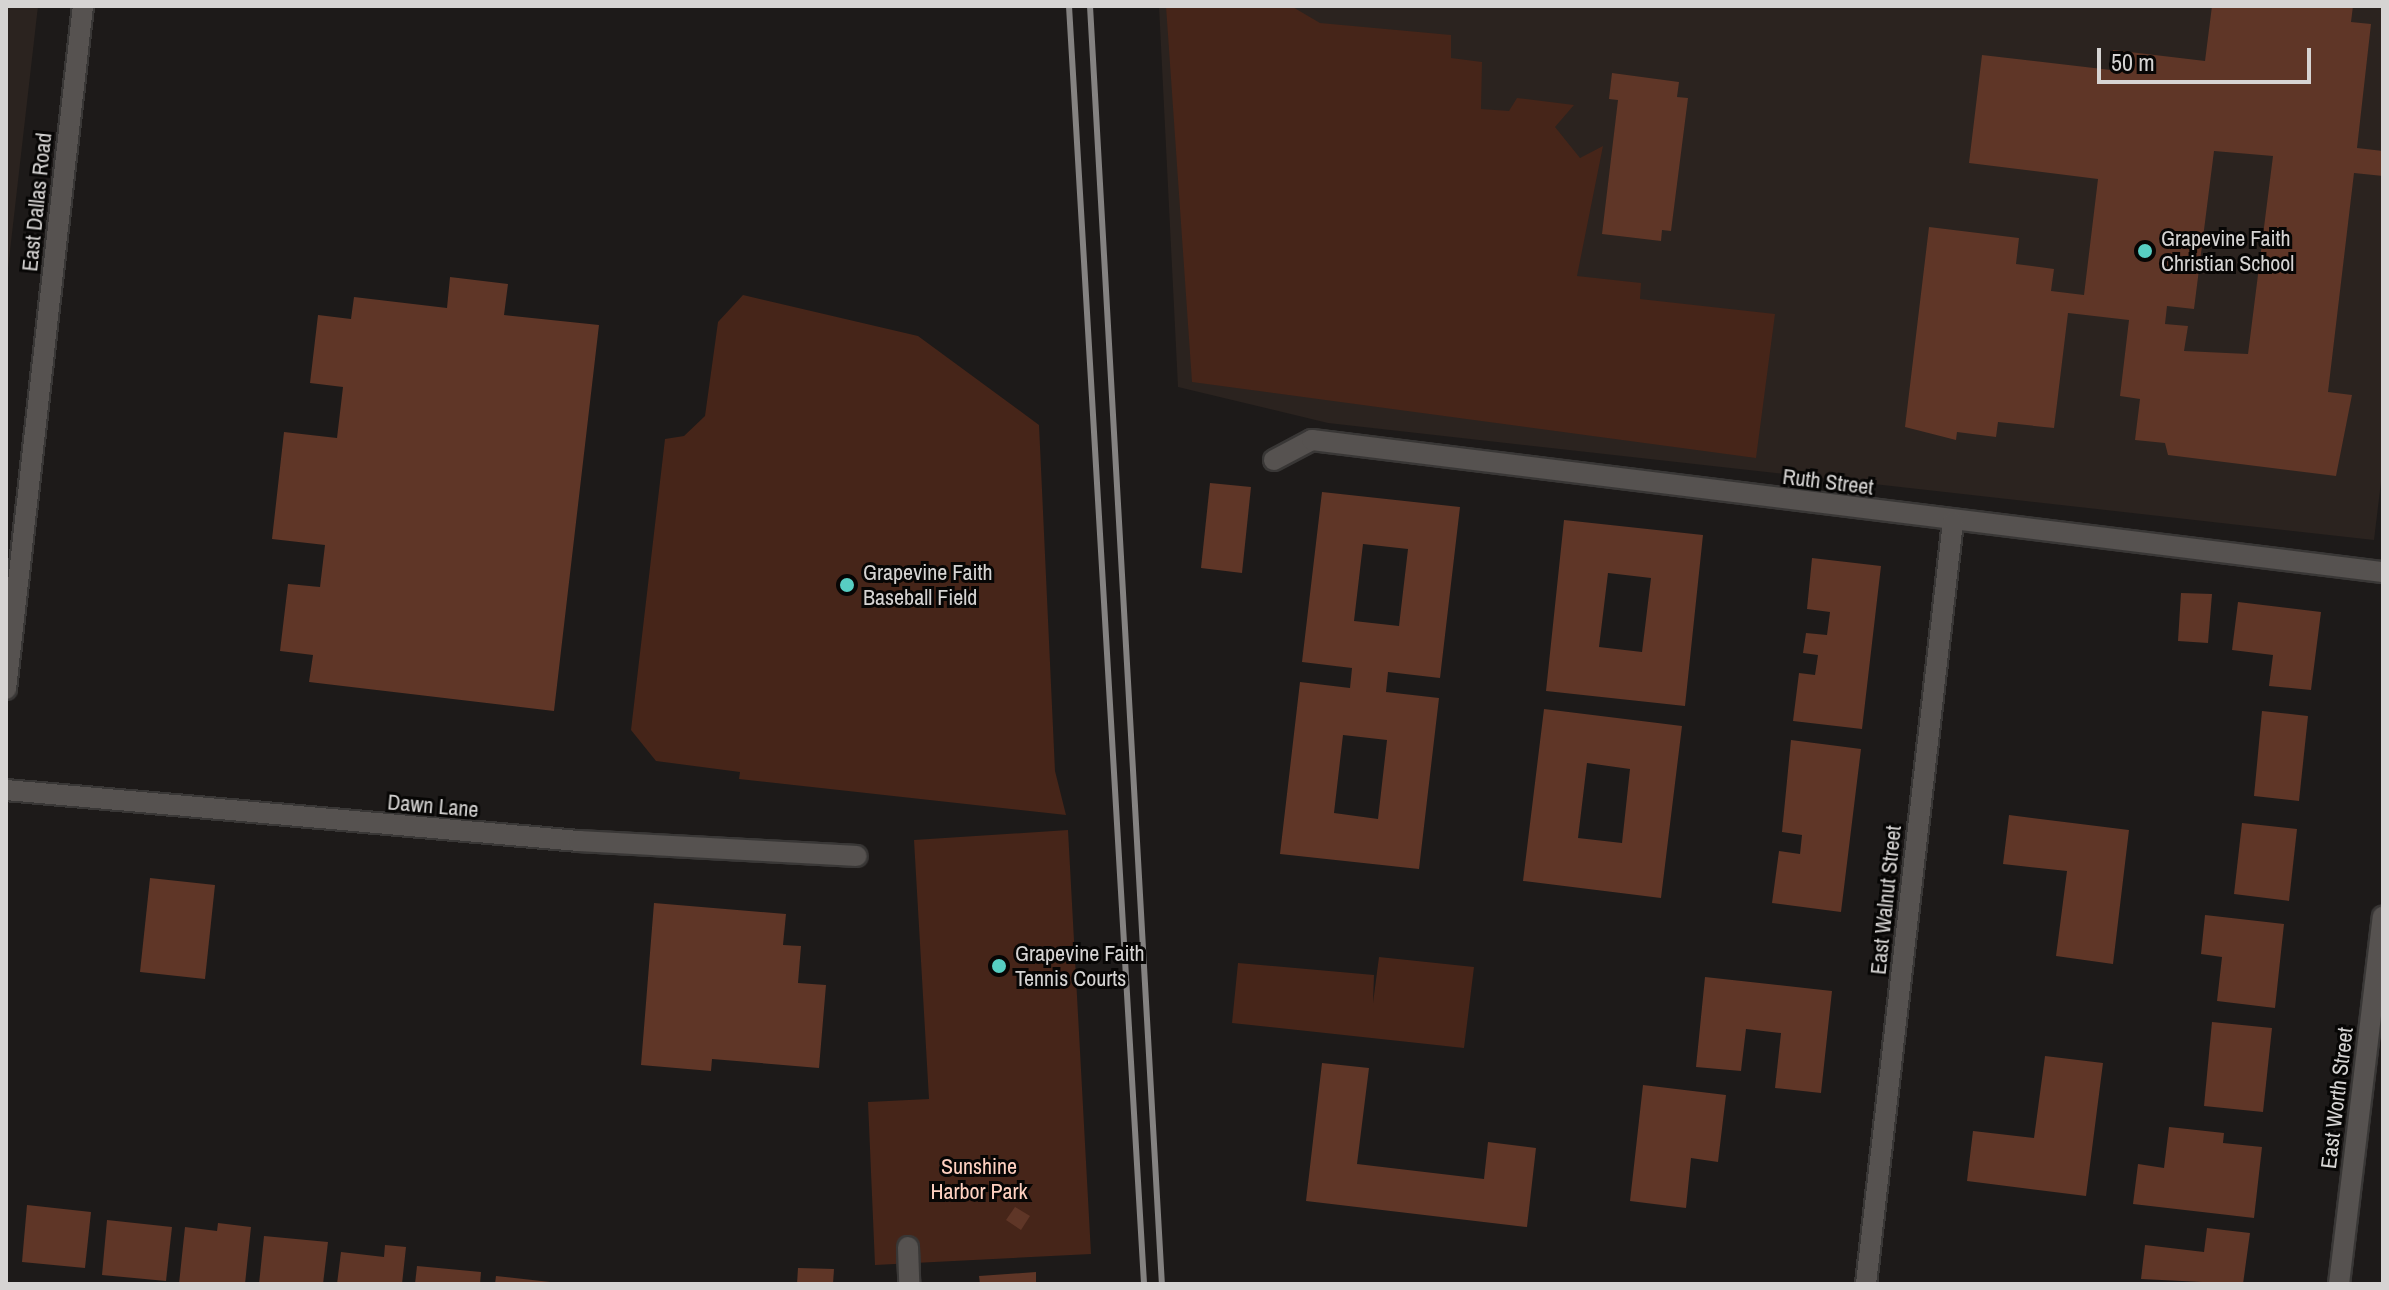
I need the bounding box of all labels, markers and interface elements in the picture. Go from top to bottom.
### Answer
scale bar [2101,32,2315,82]
text: 50 m [2111,46,2155,78]
street label: East Dallas Road [17,131,57,273]
place label: Grapevine Faith Christian School [2161,225,2294,276]
marker: Grapevine Faith Christian School [2136,242,2154,260]
street label: Ruth Street [1781,463,1875,501]
place label: Grapevine Faith Baseball Field [863,559,992,610]
marker: Grapevine Faith Baseball Field [838,576,856,594]
street label: Dawn Lane [386,789,480,823]
street label: East Walnut Street [1865,824,1907,976]
place label: Grapevine Faith Tennis Courts [1015,940,1144,992]
marker: Grapevine Faith Tennis Courts [990,957,1008,975]
street label: East Worth Street [2315,1026,2359,1170]
park label: Sunshine Harbor Park [930,1153,1028,1204]

